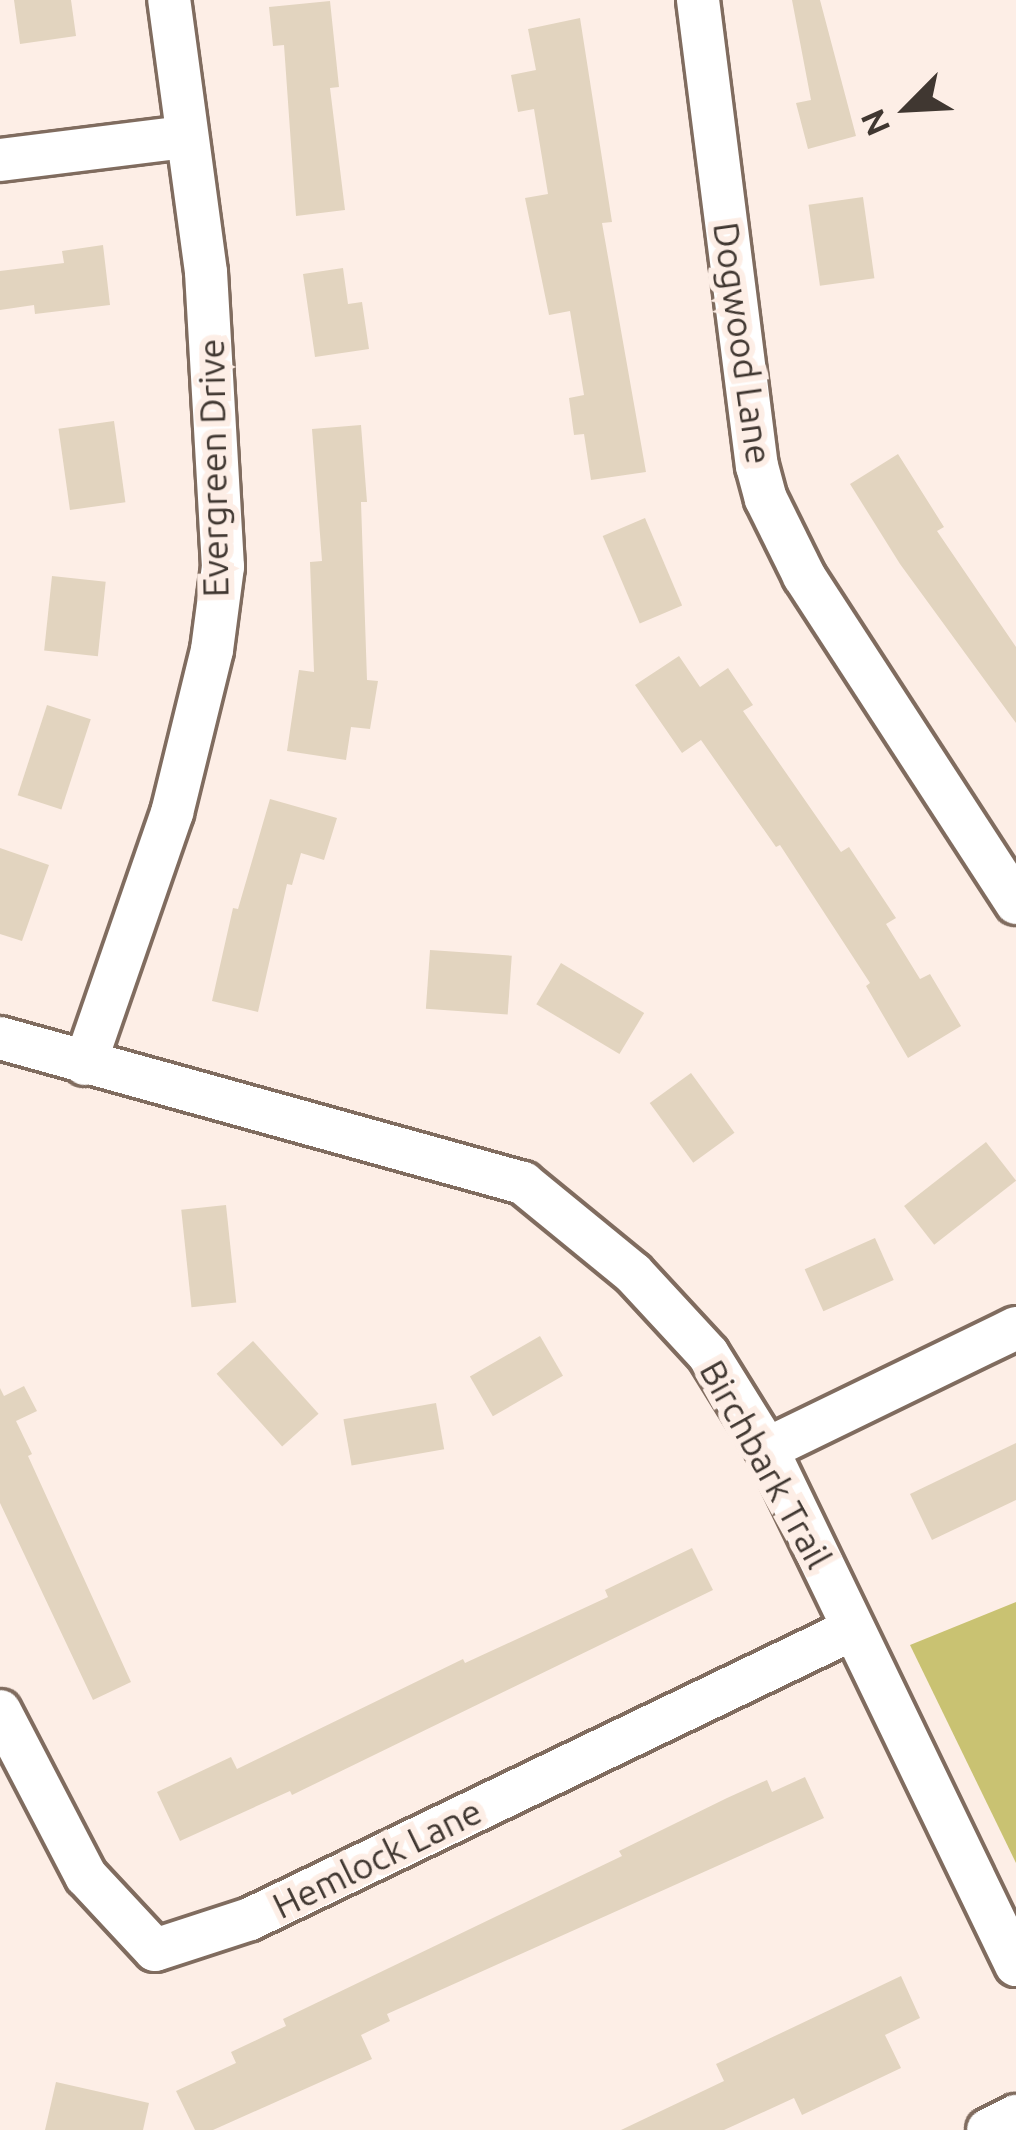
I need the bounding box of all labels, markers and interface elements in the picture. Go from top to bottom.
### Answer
north arrow [848,48,968,168]
text: N [853,104,897,142]
street label: Dogwood Lane [705,219,781,467]
street label: Evergreen Drive [189,338,237,598]
street label: Birchbark Trail [691,1352,841,1576]
street label: Hemlock Lane [266,1789,488,1927]

